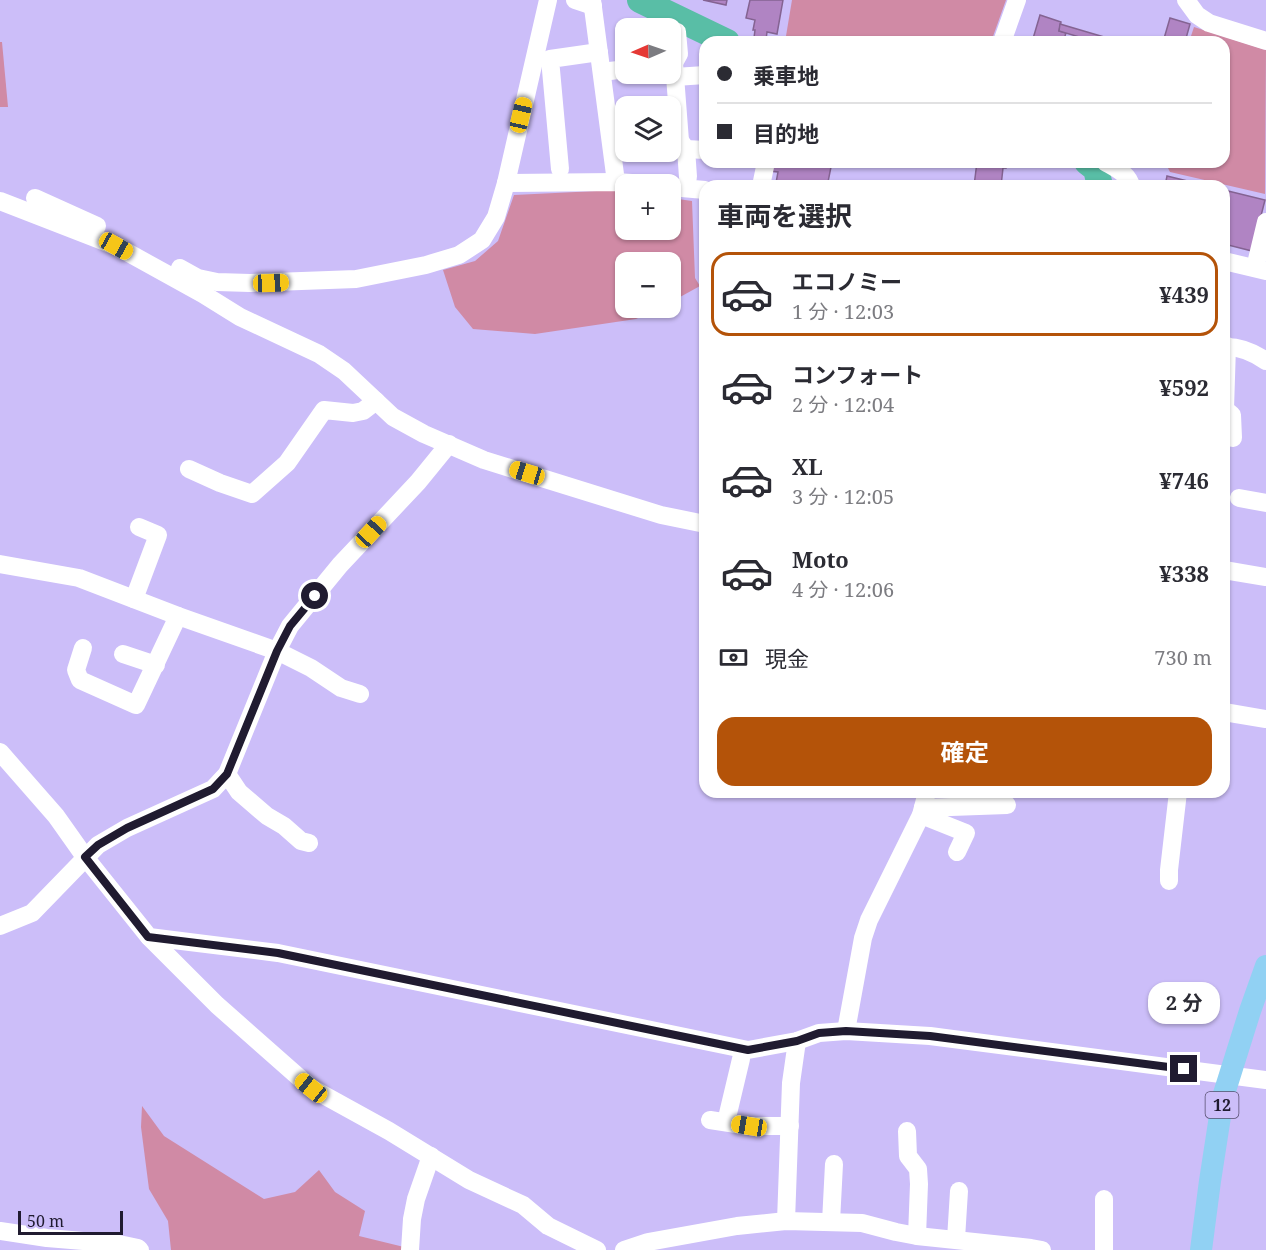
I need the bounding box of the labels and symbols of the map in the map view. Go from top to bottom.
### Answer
north arrow [615,18,681,84]
car [508,95,534,135]
car [96,229,136,263]
car [253,273,289,293]
car [507,459,547,487]
car [352,513,390,551]
route start [301,582,328,609]
callout: 2 分 [1148,982,1220,1024]
route end [1170,1055,1197,1082]
car [291,1070,331,1106]
road number: 12 [1206,1092,1238,1118]
car [730,1114,768,1138]
scale bar [18,1208,123,1236]

